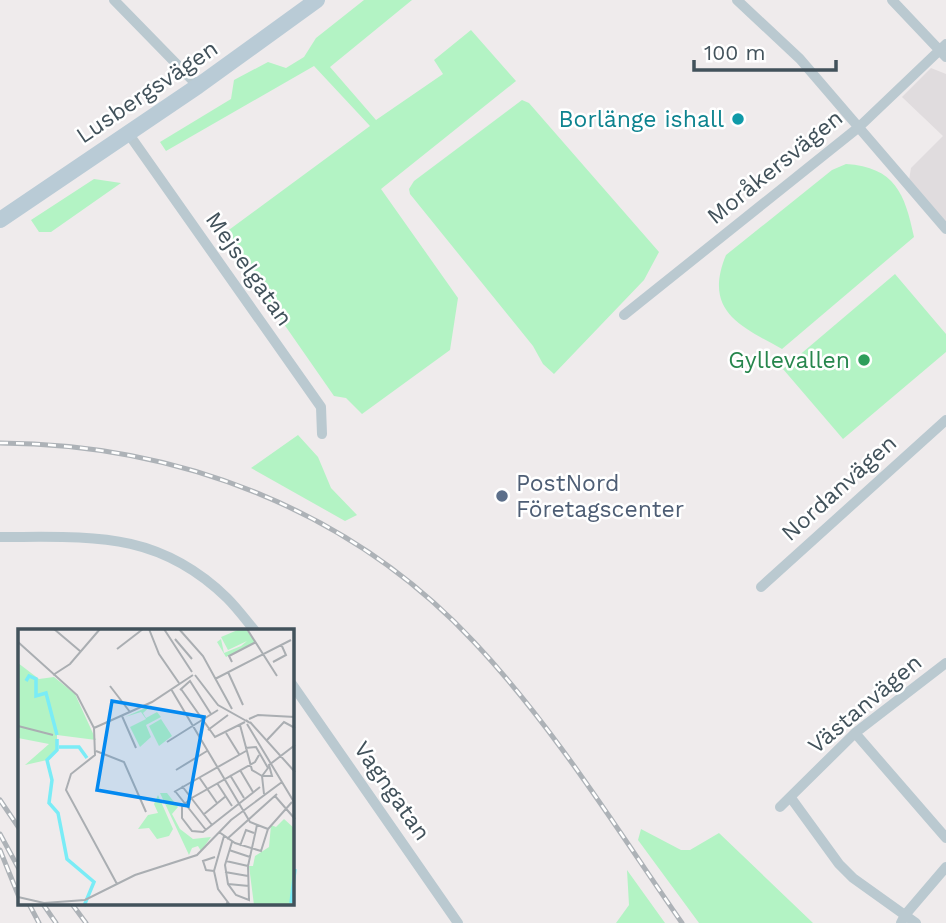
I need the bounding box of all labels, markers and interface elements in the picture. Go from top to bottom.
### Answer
scale bar [694,28,836,72]
street label: Lusbergsvägen [71,35,223,149]
text: 100 m [704,40,766,65]
street label: Moråkersvägen [702,104,848,230]
place label: Borlänge ishall [559,106,724,133]
marker: Borlänge ishall [730,111,746,127]
street label: Mejselgatan [200,207,298,331]
place label: Gyllevallen [728,347,850,374]
marker: Gyllevallen [856,352,872,368]
street label: Nordanvägen [776,429,902,547]
place label: PostNord Företagscenter [516,470,684,523]
marker: PostNord Företagscenter [494,488,510,504]
inset map [18,629,294,906]
street label: Västanvägen [803,649,927,759]
street label: Vagngatan [348,736,436,846]

